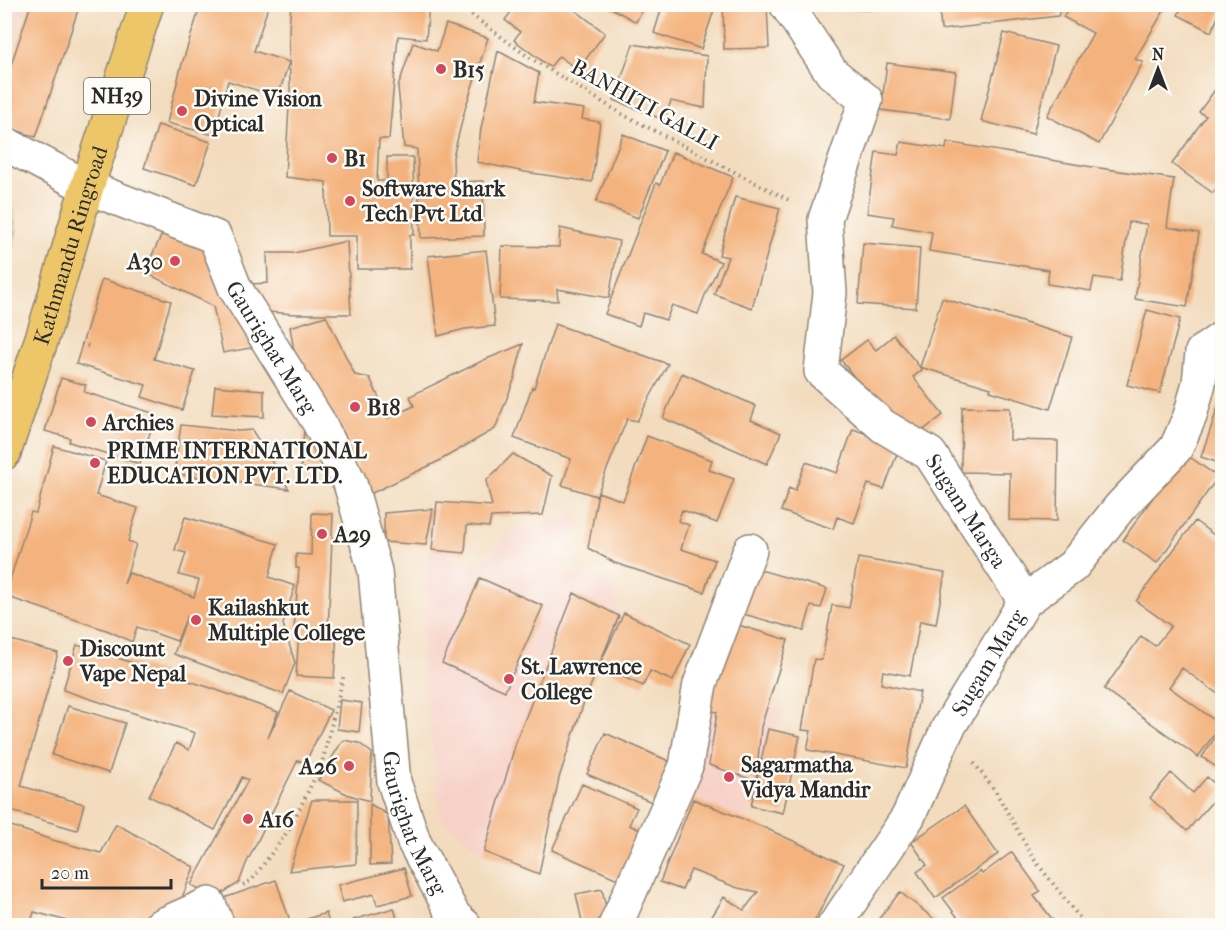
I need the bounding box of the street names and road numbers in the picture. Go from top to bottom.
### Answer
street label: BANHITI GALLI [566,54,723,156]
road number: NH39 [84,78,150,114]
street label: Kathmandu Ringroad [29,142,114,348]
street label: Gaurighat Marg [220,276,323,419]
street label: Sugam Marga [920,449,1013,574]
street label: Sugam Marg [946,605,1031,721]
street label: Gaurighat Marg [377,750,452,900]

